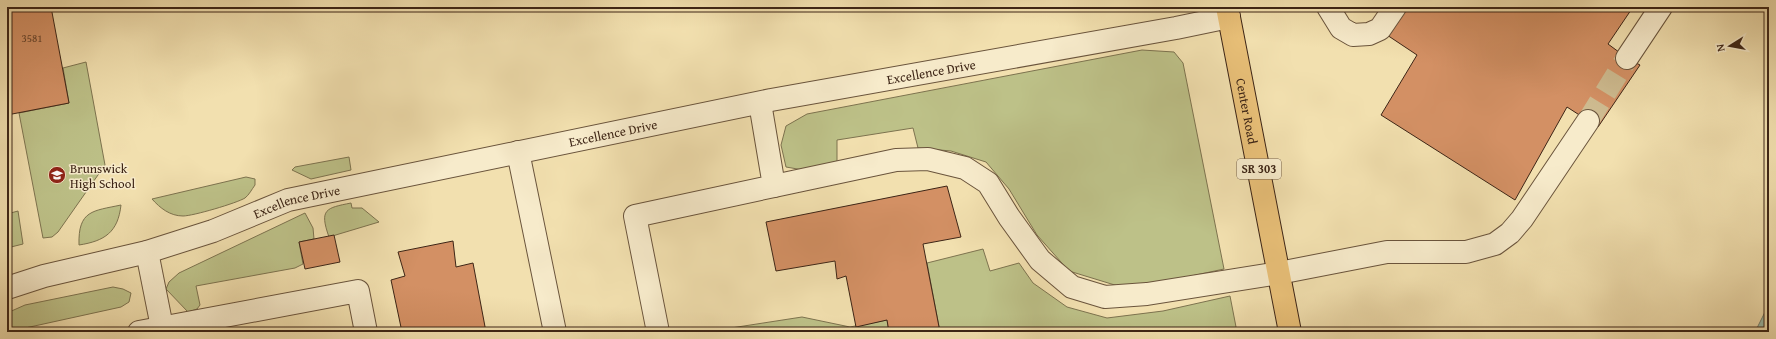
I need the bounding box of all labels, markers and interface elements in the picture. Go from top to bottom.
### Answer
north arrow [1710,26,1750,66]
house number: 3581 [21,30,43,46]
text: N [1712,42,1729,53]
street label: Excellence Drive [885,55,977,89]
street label: Center Road [1231,77,1262,146]
street label: Excellence Drive [567,115,659,152]
place label: Brunswick High School [70,159,135,193]
road number: SR 303 [1237,159,1281,179]
school or university icon: Brunswick High School [47,165,67,185]
street label: Excellence Drive [250,180,342,223]

